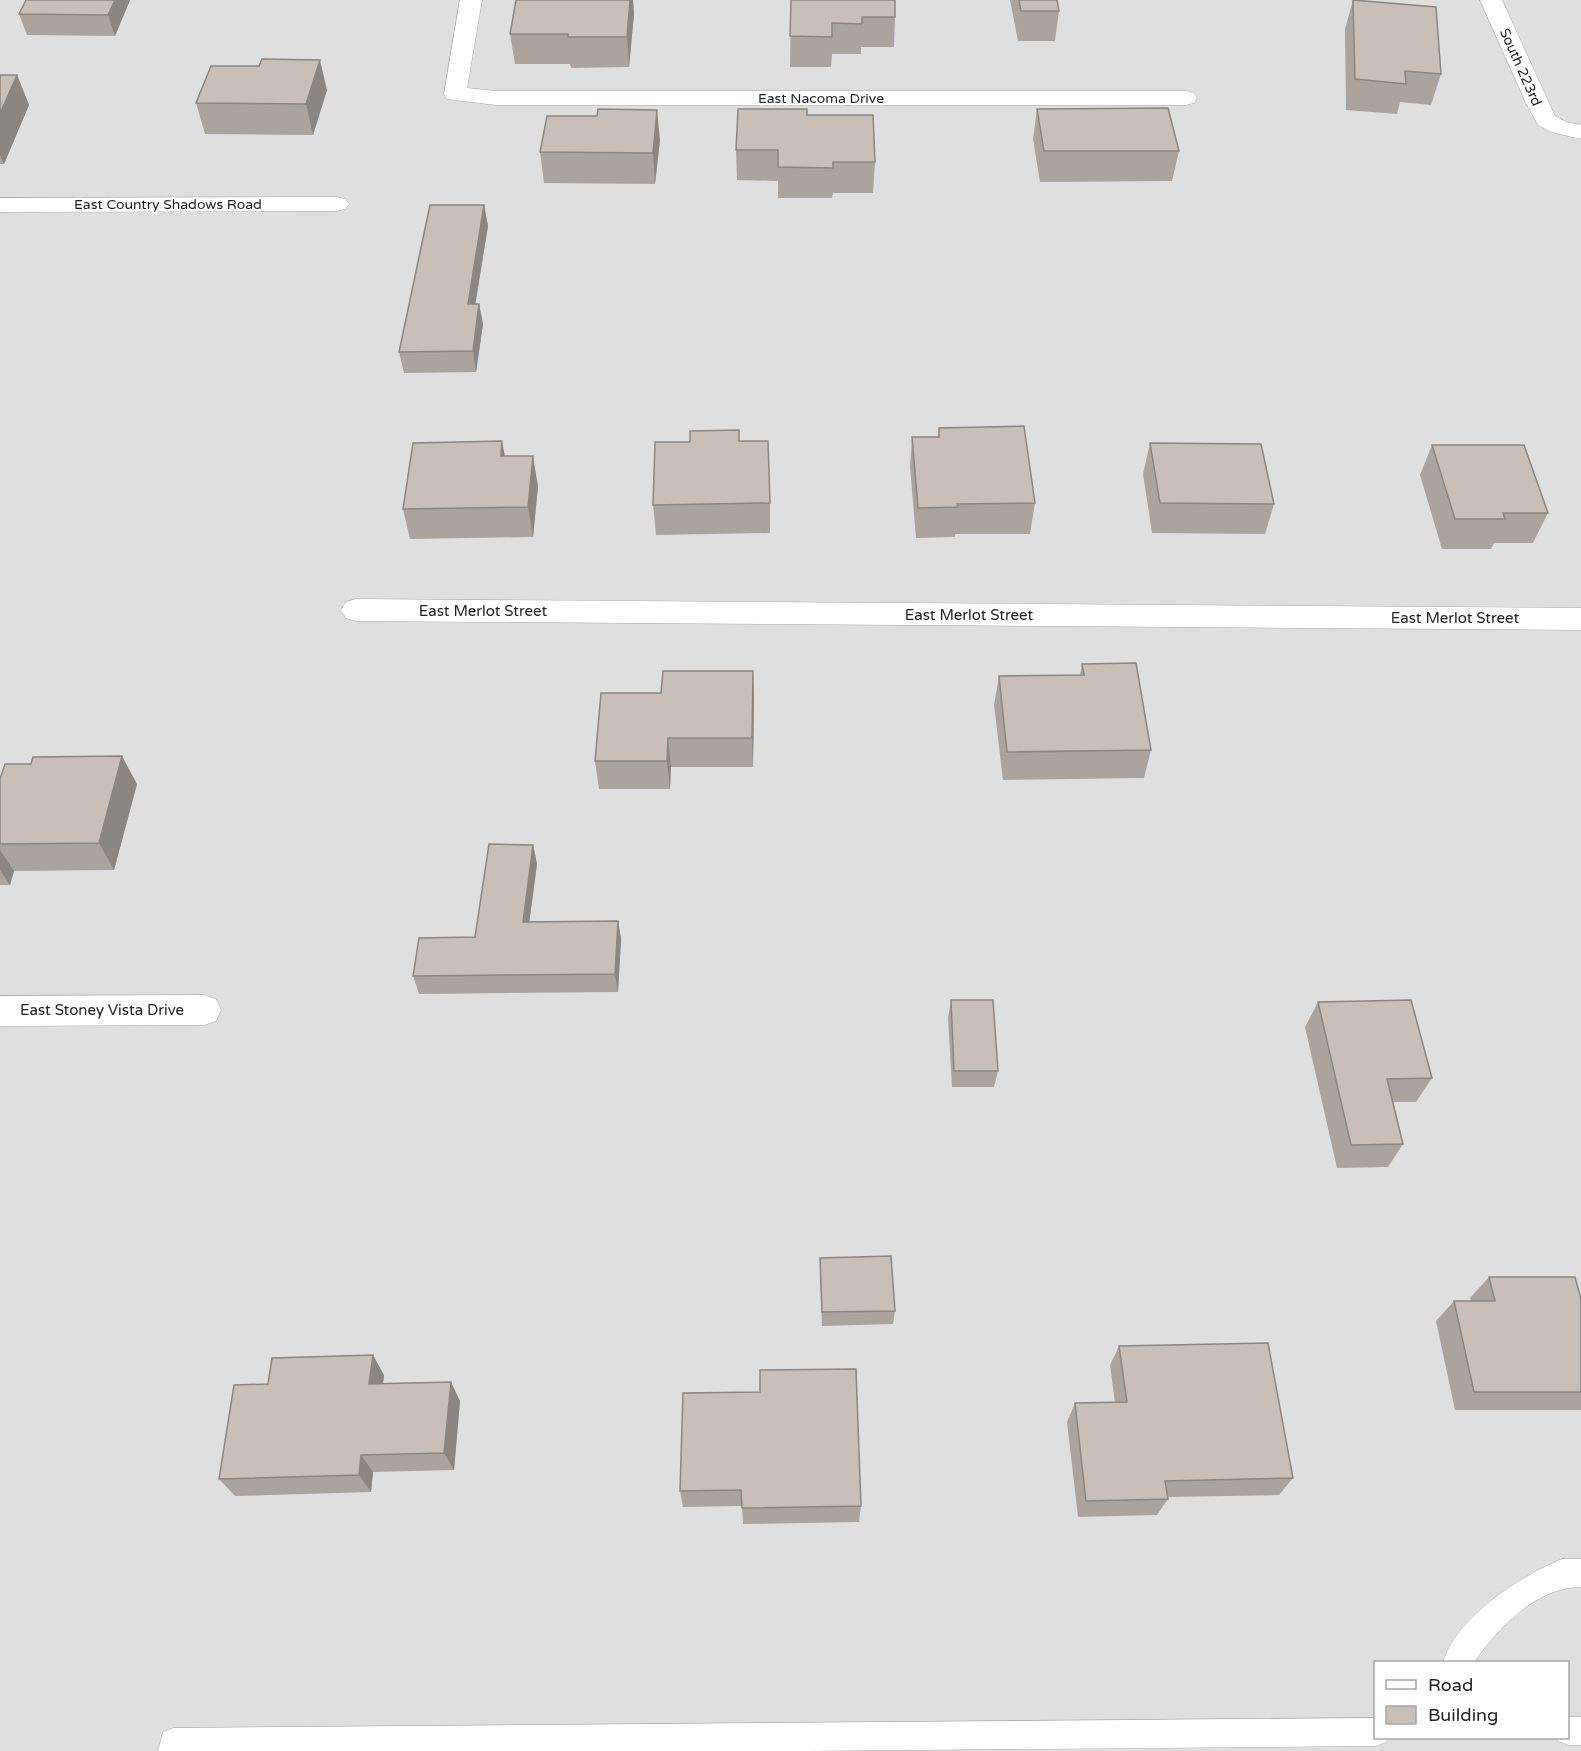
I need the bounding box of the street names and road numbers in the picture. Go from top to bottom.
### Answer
street label: South 223rd [1496,26,1545,109]
street label: East Nacoma Drive [758,90,884,107]
street label: East Country Shadows Road [74,196,262,213]
street label: East Merlot Street [419,602,548,620]
street label: East Merlot Street [905,606,1034,624]
street label: East Merlot Street [1391,609,1520,627]
street label: East Stoney Vista Drive [20,1001,184,1019]

